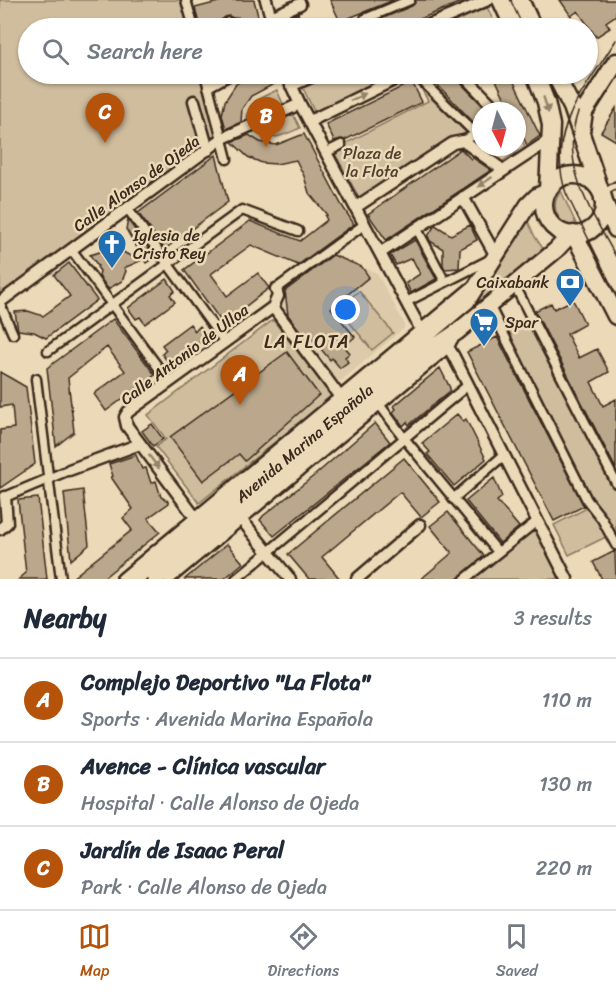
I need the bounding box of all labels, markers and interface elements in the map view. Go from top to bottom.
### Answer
search box [18,18,598,84]
text: Search here [87,32,203,71]
icon: search [39,35,72,68]
one-way arrow [350,92,367,102]
pin: C [86,94,124,143]
one-way arrow [542,97,551,115]
pin: B [246,98,286,147]
north arrow [472,102,526,156]
street label: Calle Alonso de Ojeda [67,127,206,240]
park label: Plaza de la Flota [343,139,401,186]
one-way arrow [477,176,493,188]
place label: Iglesia de Cristo Rey [132,221,206,268]
church icon: Iglesia de Cristo Rey [96,228,128,270]
bank icon: Caixabank [554,266,586,308]
place label: Caixabank [477,268,549,297]
your location [331,295,360,324]
street label: Calle Antonio de Ulloa [116,300,252,408]
supermarket icon: Spar [468,306,500,348]
place label: Spar [505,308,540,337]
district label: LA FLOTA [264,326,350,358]
pin: A [220,356,260,405]
street label: Avenida Marina Española [228,376,380,511]
one-way arrow [148,454,160,470]
text: Nearby [24,595,106,641]
text: 3 results [514,601,592,636]
text: Complejo Deportivo "La Flota" [81,663,370,702]
text: A [37,683,50,718]
text: 110 m [542,683,592,718]
text: Sports · Avenida Marina Española [81,702,373,737]
text: Avence - Clínica vascular [81,747,325,786]
text: B [37,767,50,802]
text: 130 m [539,767,592,802]
text: Hospital · Calle Alonso de Ojeda [81,786,359,821]
text: Jardín de Isaac Peral [81,831,284,870]
text: C [37,851,50,886]
text: 220 m [536,851,592,886]
text: Park · Calle Alonso de Ojeda [81,870,327,905]
tab: Map [78,920,111,985]
tab: Directions [268,920,339,985]
tab: Saved [496,920,538,985]

